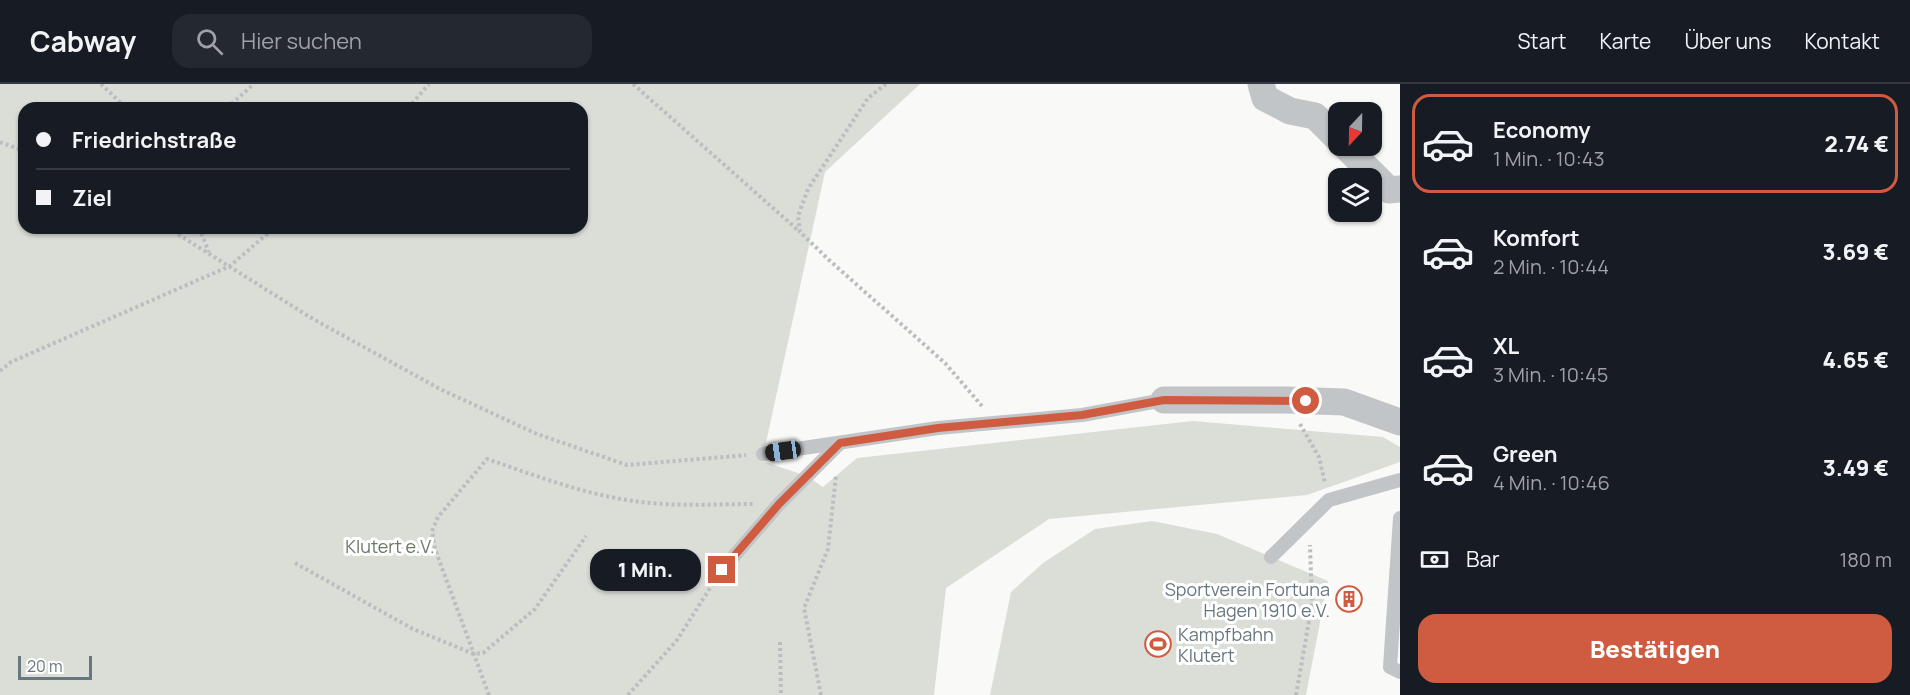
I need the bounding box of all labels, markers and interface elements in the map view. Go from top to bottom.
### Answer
search box [172,14,592,68]
text: Cabway [30,22,136,60]
icon: search [193,25,226,58]
text: Hier suchen [241,26,362,56]
text: Start [1517,27,1566,55]
text: Karte [1599,27,1651,55]
text: Über uns [1684,27,1772,55]
text: Kontakt [1805,27,1880,55]
north arrow [1328,102,1382,156]
map controls [1328,102,1382,222]
text: Economy [1493,115,1591,145]
icon: car [1421,117,1475,171]
text: Friedrichstraße [72,125,236,155]
text: 2.74 € [1824,129,1889,159]
text: 1 Min. · 10:43 [1493,145,1605,172]
button: layers [1328,168,1382,222]
text: Ziel [72,183,112,213]
text: Komfort [1493,223,1580,253]
icon: car [1421,225,1475,279]
text: 3.69 € [1823,237,1889,267]
text: 2 Min. · 10:44 [1493,253,1609,280]
text: XL [1493,331,1519,361]
icon: car [1421,333,1475,387]
text: 4.65 € [1823,345,1889,375]
text: 3 Min. · 10:45 [1493,361,1608,388]
route start [1292,387,1319,414]
text: Green [1493,439,1558,469]
car [764,440,802,462]
icon: car [1421,441,1475,495]
text: 3.49 € [1823,453,1889,483]
text: 4 Min. · 10:46 [1493,469,1610,496]
park label: Klutert e.V. [345,534,435,558]
icon: cash [1418,543,1451,576]
text: Bar [1466,544,1500,574]
text: 180 m [1839,546,1892,573]
callout: 1 Min. [590,549,701,591]
text: 1 Min. [618,556,673,583]
route end [708,556,735,583]
place label: Sportverein Fortuna Hagen 1910 e.V. [1165,577,1330,622]
building icon: Sportverein Fortuna Hagen 1910 e.V. [1334,584,1364,614]
button: Bestätigen [1418,614,1892,683]
place label: Kampfbahn Klutert [1178,622,1274,667]
sports icon: Kampfbahn Klutert [1143,629,1173,659]
scale bar [18,653,92,680]
text: 20 m [27,655,63,677]

